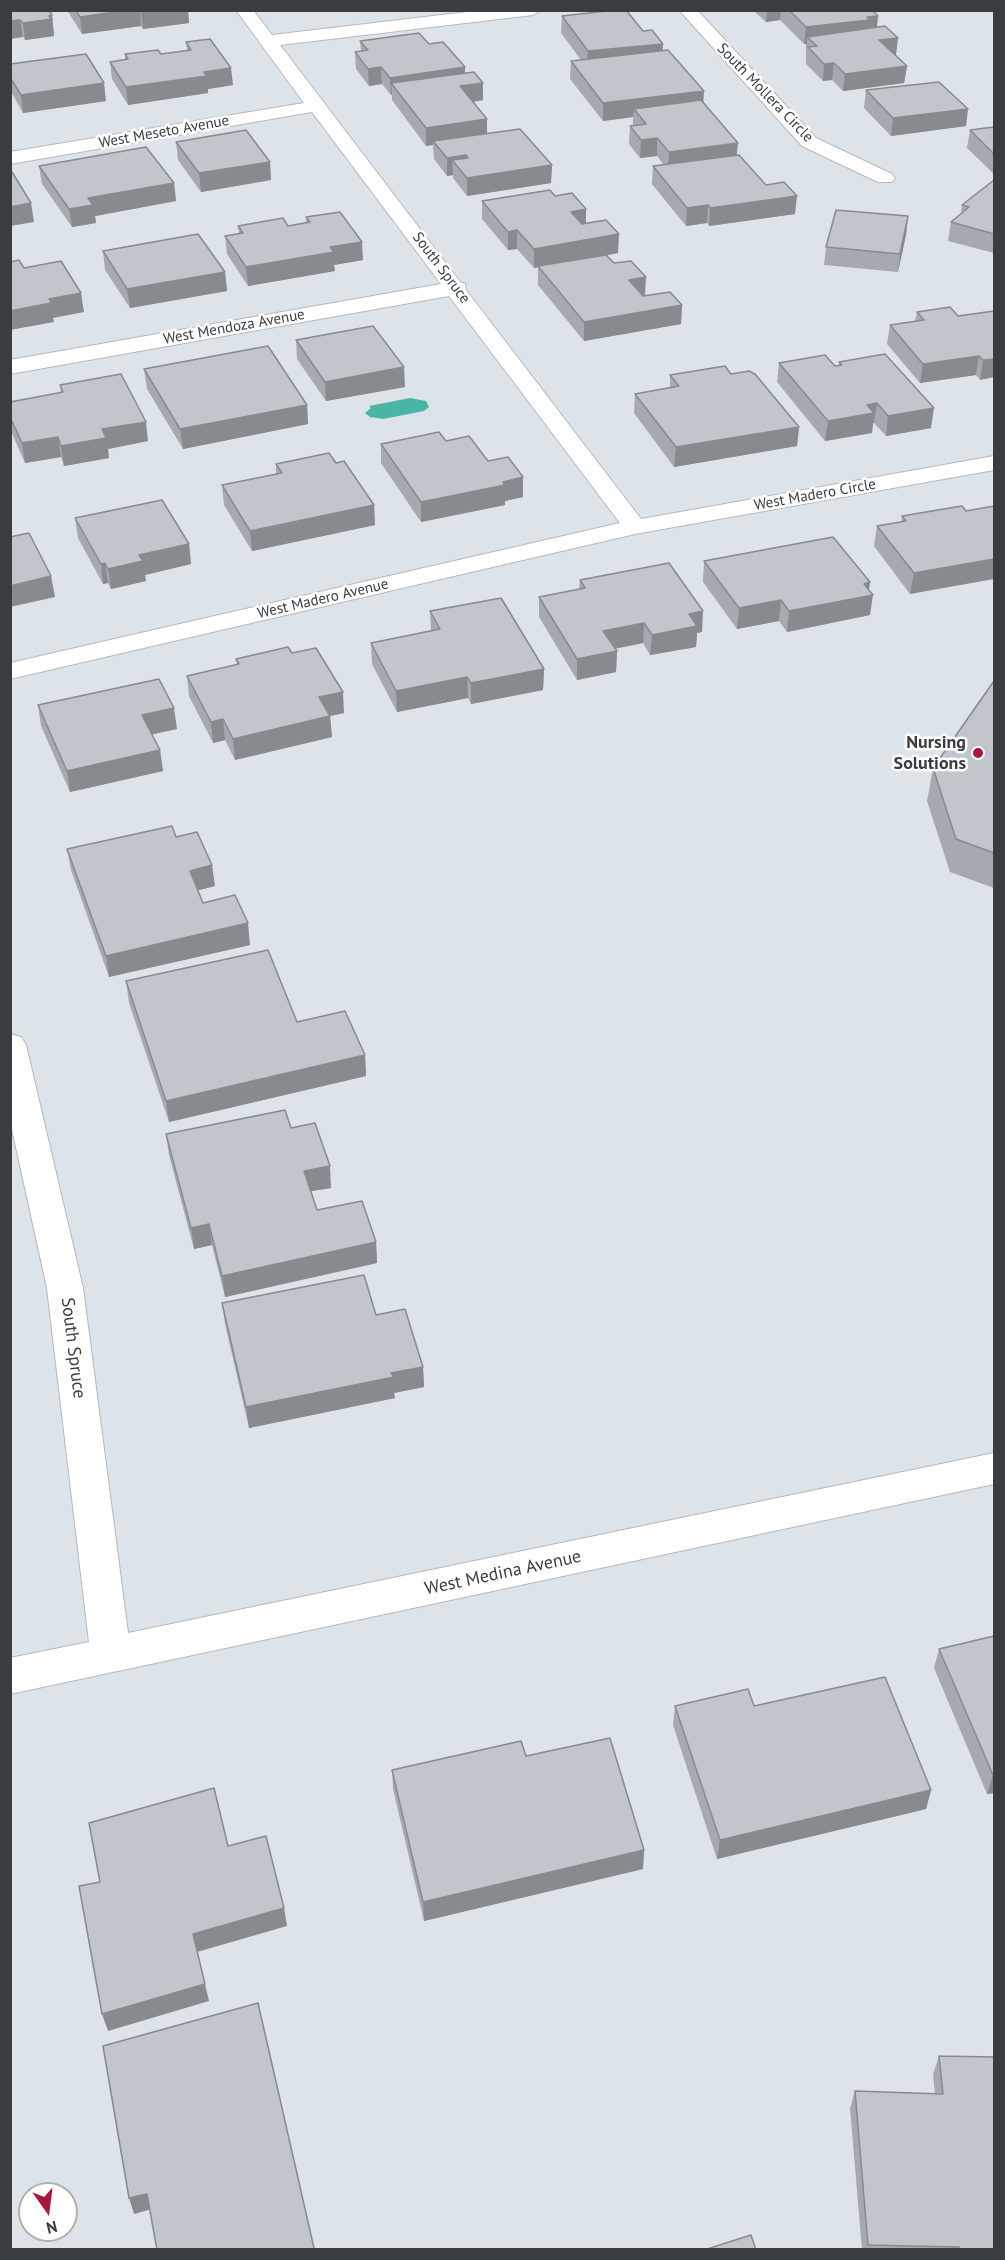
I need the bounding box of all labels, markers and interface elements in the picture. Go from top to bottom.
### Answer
street label: South Mollera Circle [713,40,817,146]
street label: West Meseto Avenue [97,112,231,152]
street label: South Spruce [408,229,474,307]
street label: West Mendoza Avenue [162,306,306,348]
street label: West Madero Circle [753,475,877,515]
street label: West Madero Avenue [256,575,390,623]
place label: Nursing Solutions [894,732,966,774]
marker: Nursing Solutions [971,746,985,760]
street label: South Spruce [56,1296,90,1400]
street label: West Medina Avenue [423,1546,583,1600]
north arrow [18,2182,78,2242]
text: N [44,2217,59,2238]

